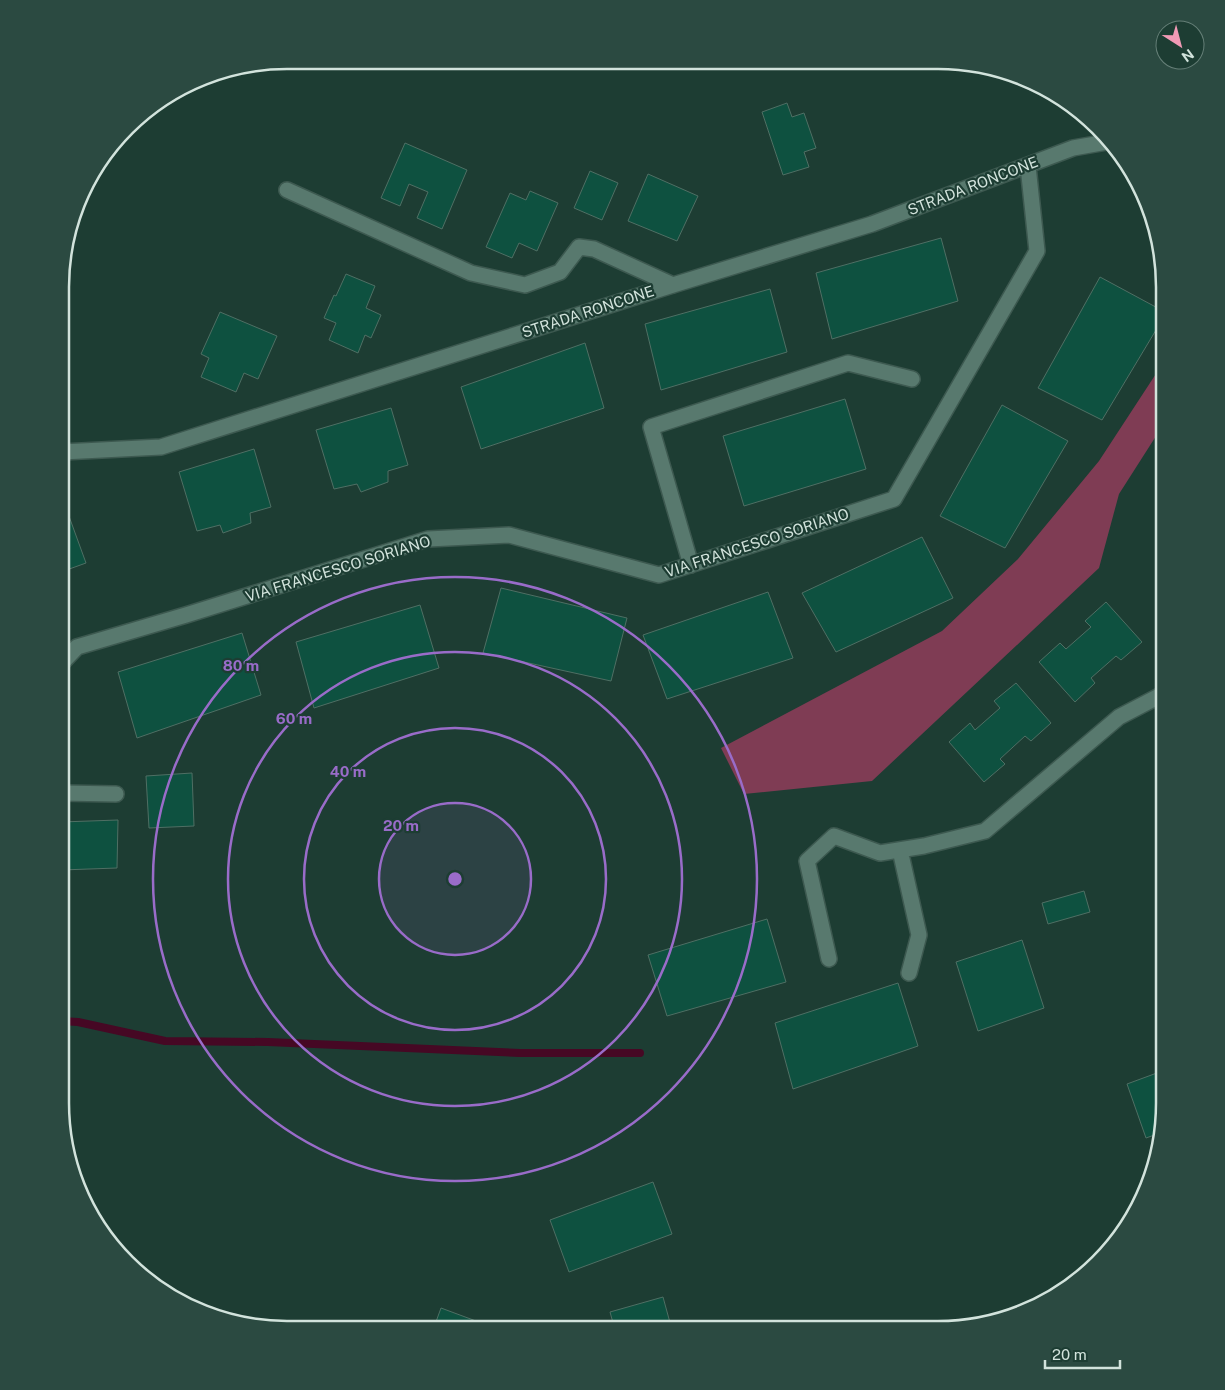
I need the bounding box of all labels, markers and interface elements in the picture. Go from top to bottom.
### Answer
north arrow [1155,20,1205,70]
text: N [1179,46,1197,65]
street label: STRADA RONCONE [905,153,1040,218]
street label: STRADA RONCONE [520,282,656,341]
street label: VIA FRANCESCO SORIANO [663,505,851,580]
street label: VIA FRANCESCO SORIANO [243,532,432,605]
text: 80 m [223,657,259,674]
text: 60 m [276,710,312,727]
text: 40 m [330,763,366,780]
text: 20 m [383,817,419,834]
centre of rings [446,870,464,888]
scale bar [1045,1338,1120,1370]
text: 20 m [1052,1346,1087,1363]

